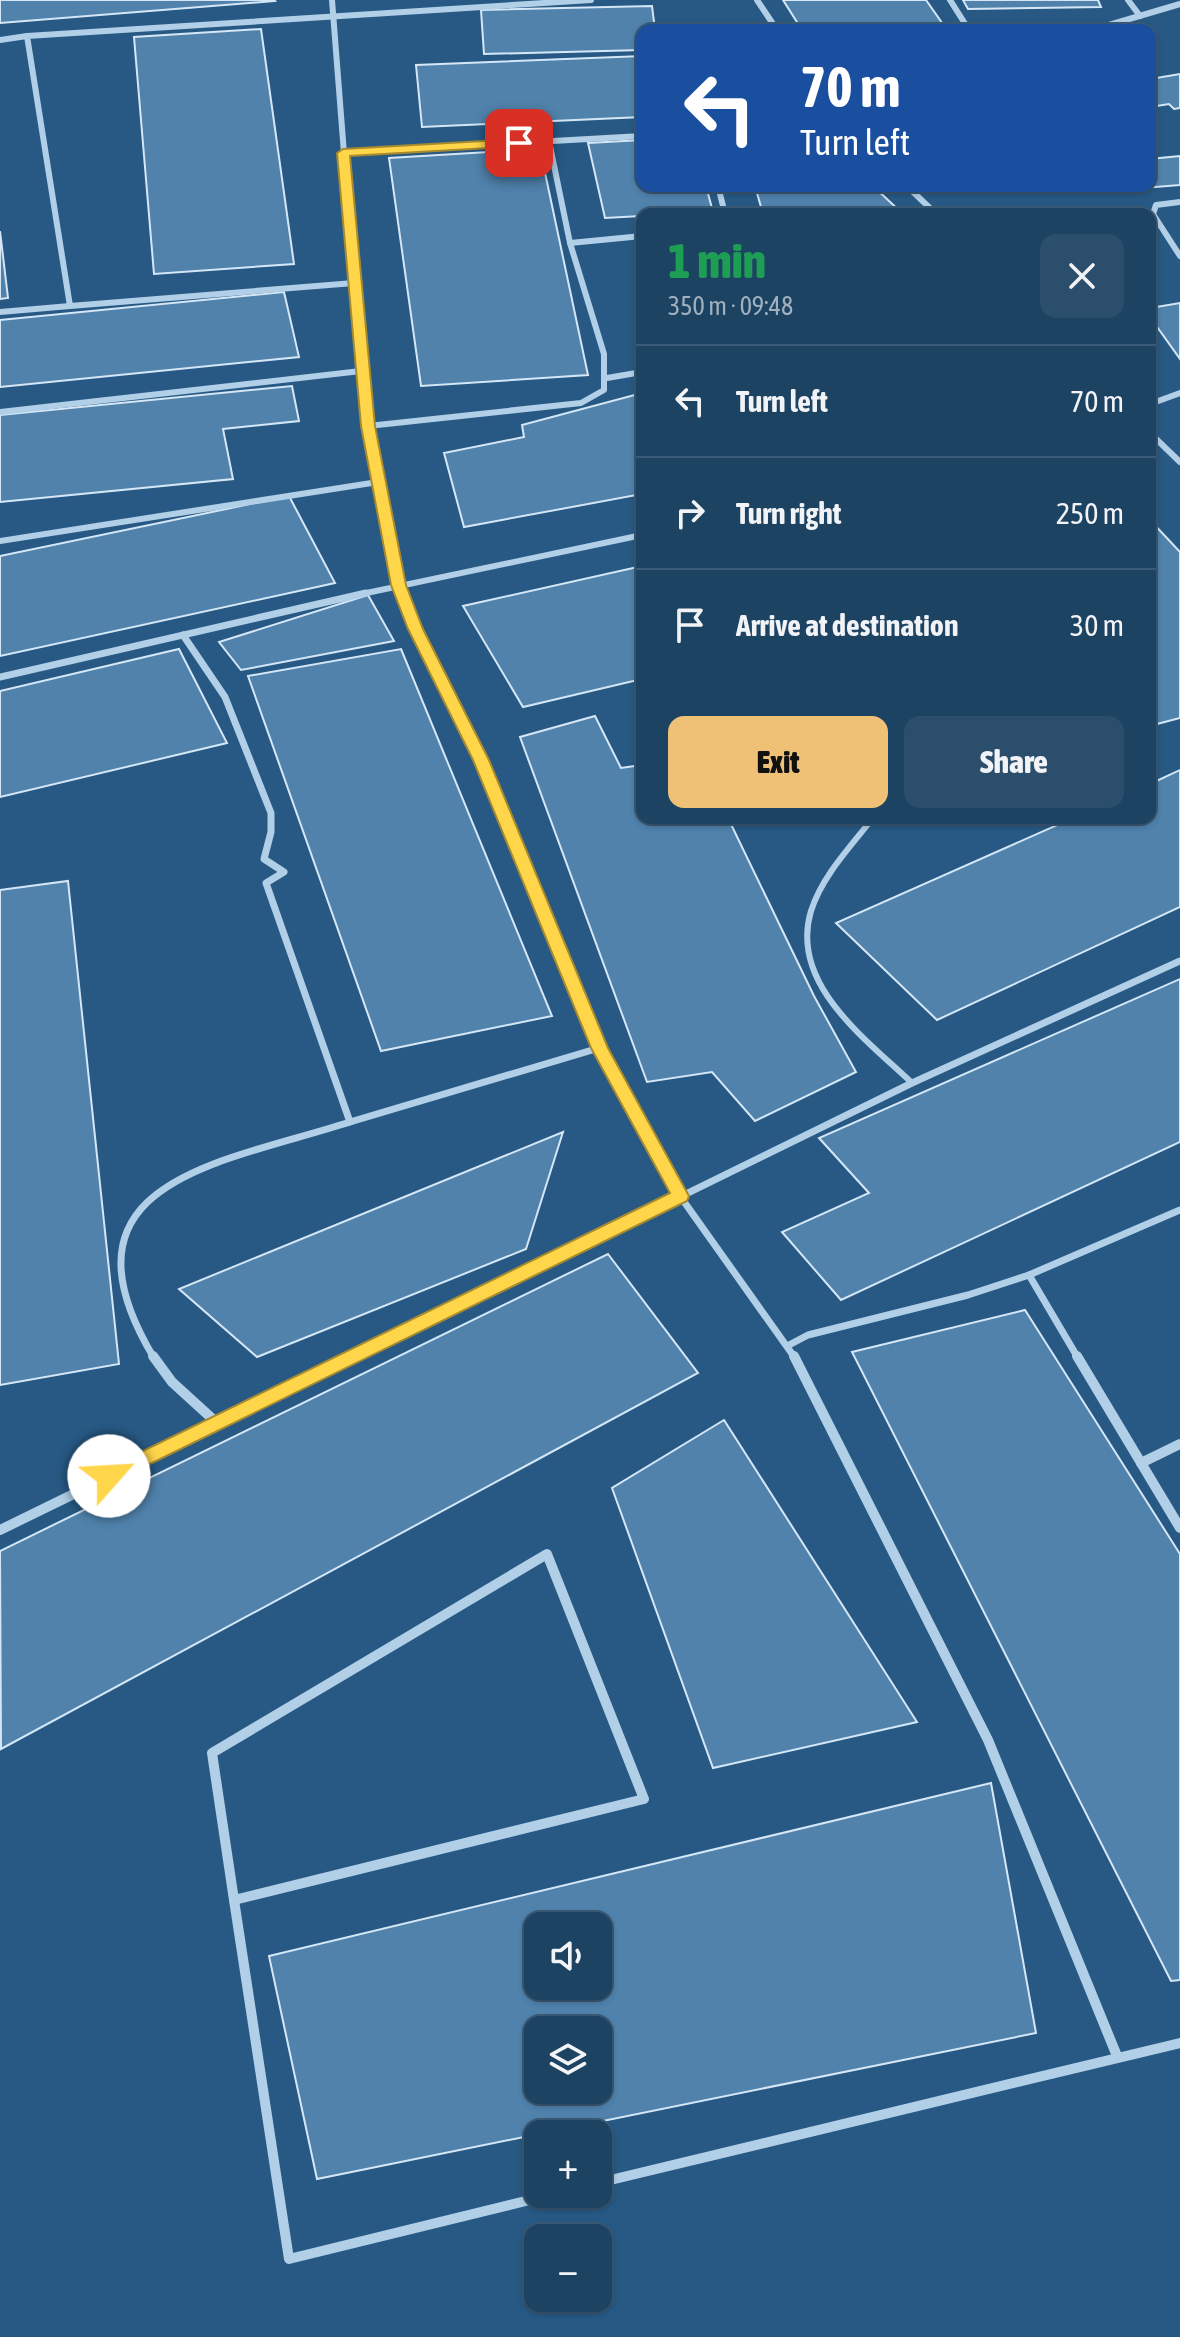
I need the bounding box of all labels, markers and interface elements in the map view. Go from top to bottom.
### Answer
text: 70 m [800,55,901,119]
icon: left [668,56,772,160]
pin [485,109,553,177]
icon: arrive [497,121,541,165]
text: Turn left [800,121,910,163]
text: 1 min [668,233,766,288]
button: close [1040,234,1124,318]
text: 350 m · 09:48 [668,291,793,321]
icon: left [668,379,712,423]
text: Turn left [736,384,828,418]
text: 70 m [1070,384,1124,418]
icon: right [668,491,712,535]
text: Turn right [736,496,842,530]
text: 250 m [1056,496,1124,530]
icon: arrive [668,603,712,647]
text: Arrive at destination [736,608,958,642]
text: 30 m [1070,608,1124,642]
button: Exit [668,716,888,808]
button: Share [904,716,1124,808]
position arrow [67,1434,151,1518]
map controls [524,1912,612,2312]
button: sound [524,1912,612,2000]
button: layers [524,2016,612,2104]
button: + [524,2120,612,2208]
button: − [524,2224,612,2312]

